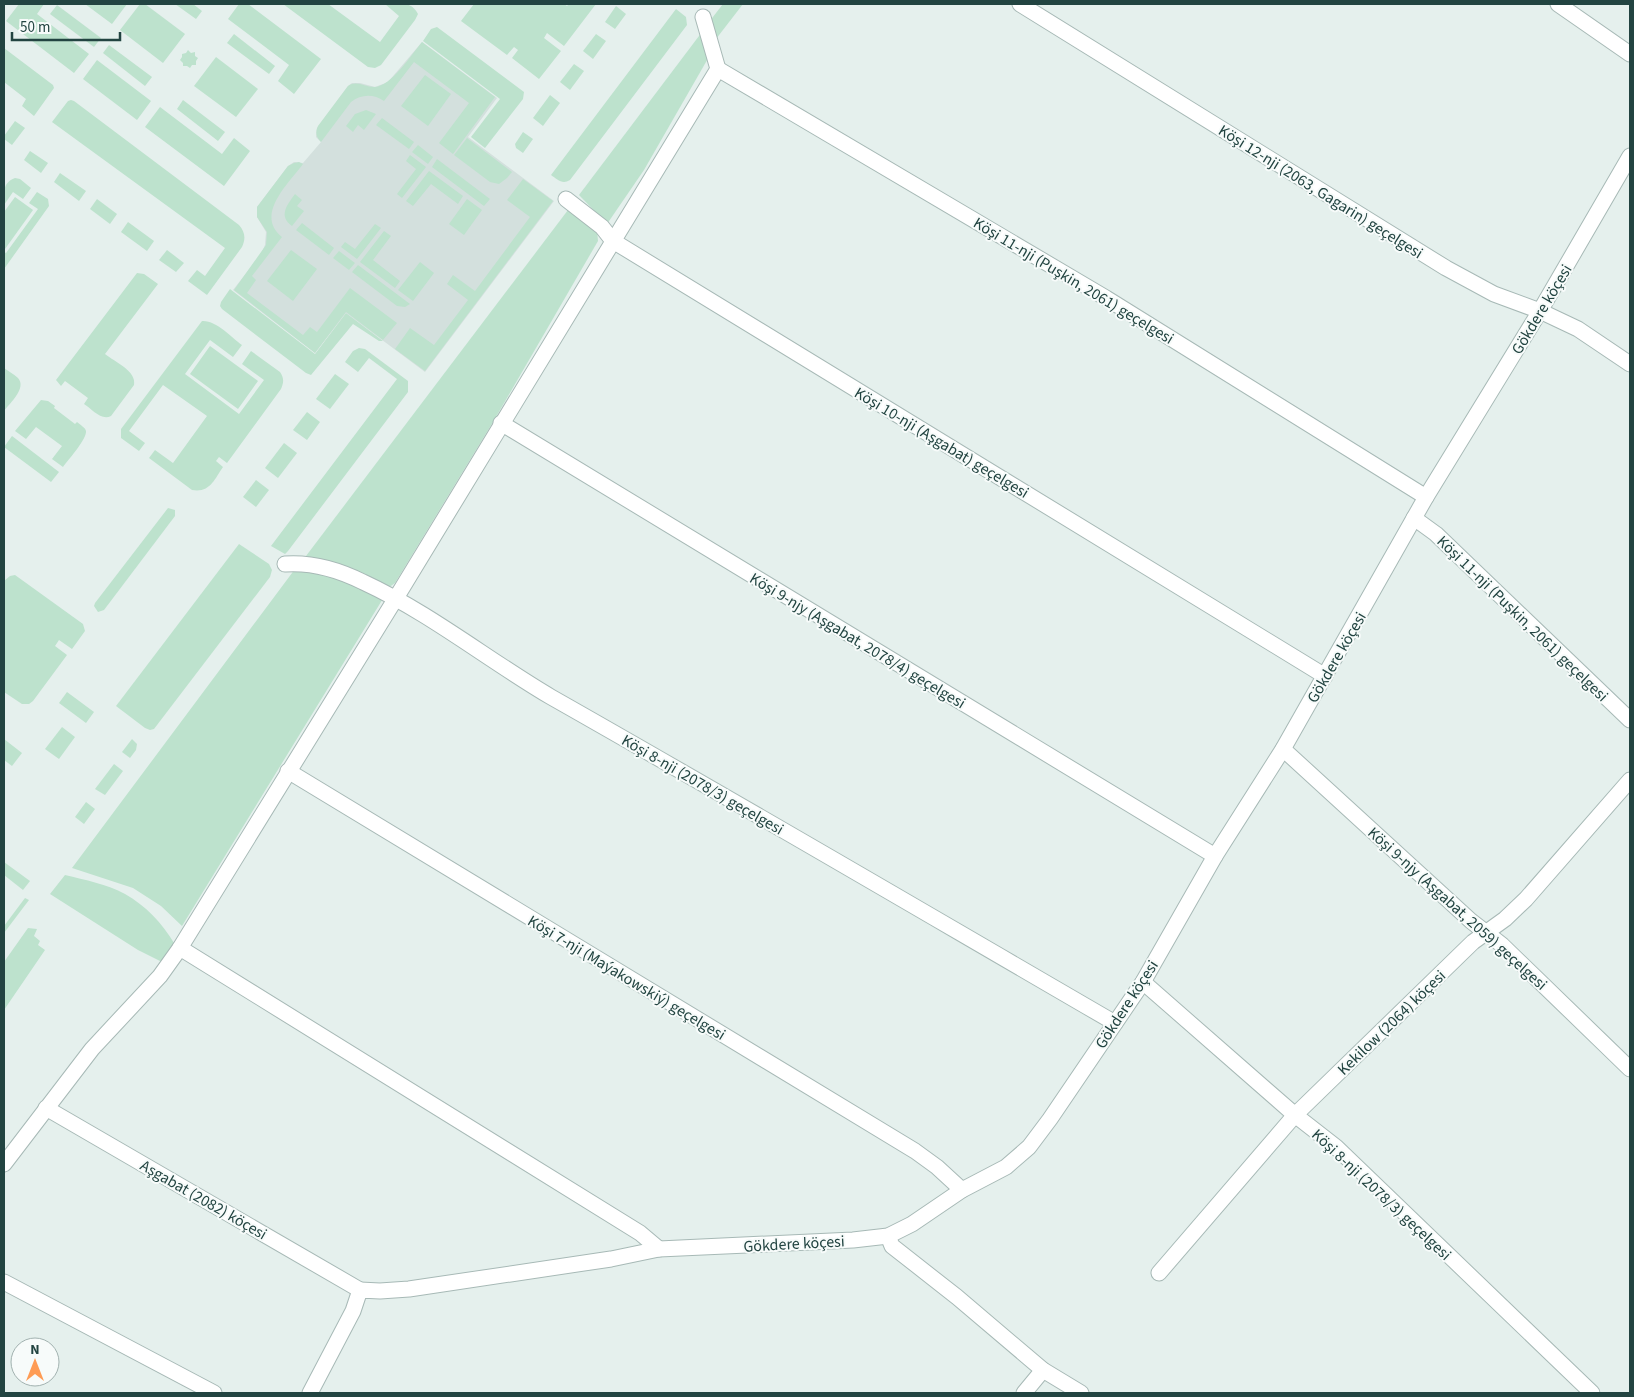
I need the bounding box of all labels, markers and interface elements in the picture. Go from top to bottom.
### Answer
scale bar [12,10,120,42]
text: 50 m [20,17,50,38]
street label: Köşi 12-nji (2063, Gagarin) geçelgesi [1214,120,1427,264]
street label: Köşi 11-nji (Puşkin, 2061) geçelgesi [969,212,1178,350]
street label: Gökdere köçesi [1506,260,1577,359]
street label: Köşi 10-nji (Aşgabat) geçelgesi [850,382,1033,504]
street label: Köşi 11-nji (Puşkin, 2061) geçelgesi [1432,531,1613,707]
street label: Köşi 9-njy (Aşgabat, 2078/4) geçelgesi [745,568,970,714]
street label: Gökdere köçesi [1302,608,1372,707]
street label: Köşi 8-nji (2078/3) geçelgesi [617,729,788,840]
street label: Köşi 9-njy (Aşgabat, 2059) geçelgesi [1363,822,1552,995]
street label: Köşi 7-nji (Maýakowskiý) geçelgesi [523,910,730,1046]
street label: Gökdere köçesi [1090,956,1164,1053]
street label: Kekilow (2064) köçesi [1333,965,1451,1080]
street label: Köşi 8-nji (2078/3) geçelgesi [1307,1124,1456,1265]
street label: Aşgabat (2082) köçesi [136,1155,271,1245]
street label: Gökdere köçesi [743,1230,845,1258]
north arrow [10,1337,60,1387]
text: N [30,1340,40,1360]

